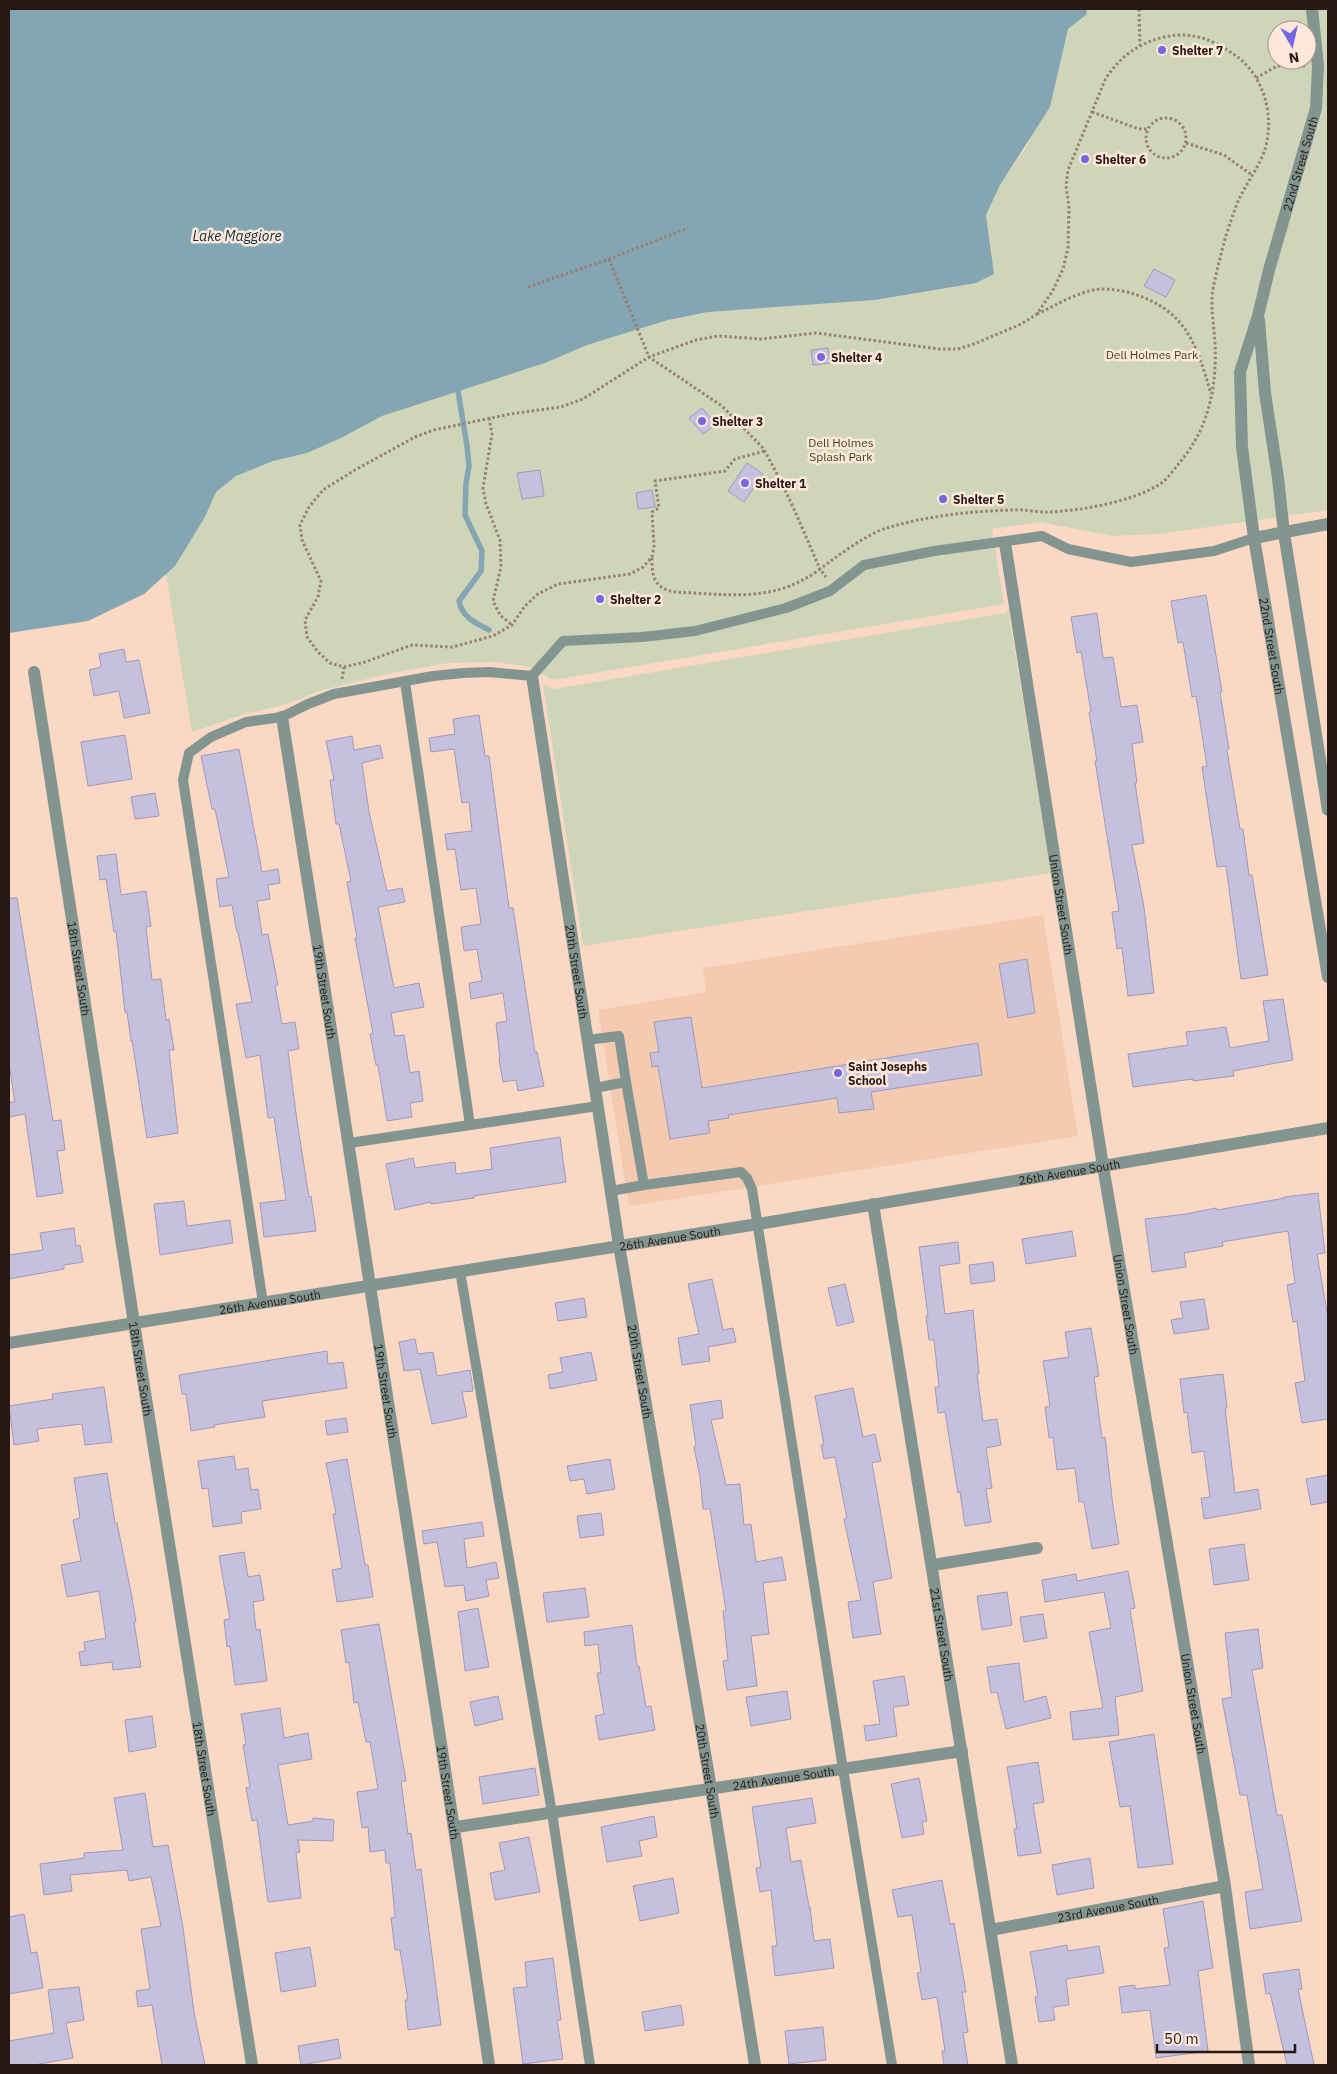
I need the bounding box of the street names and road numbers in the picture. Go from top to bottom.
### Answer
street label: 22nd Street South [1279,114,1321,213]
street label: 22nd Street South [1257,596,1288,696]
street label: Union Street South [1047,853,1077,956]
street label: 18th Street South [65,920,94,1017]
street label: 20th Street South [563,923,592,1020]
street label: 19th Street South [311,943,340,1040]
street label: 26th Avenue South [1017,1156,1121,1188]
street label: 26th Avenue South [618,1223,722,1254]
street label: Union Street South [1111,1253,1142,1356]
street label: 26th Avenue South [218,1286,322,1317]
street label: 18th Street South [126,1320,156,1417]
street label: 20th Street South [625,1323,656,1420]
street label: 19th Street South [372,1343,401,1440]
street label: 21st Street South [928,1587,957,1682]
street label: Union Street South [1178,1652,1210,1755]
street label: 18th Street South [190,1720,220,1817]
street label: 20th Street South [693,1722,723,1819]
street label: 19th Street South [434,1744,463,1841]
street label: 24th Avenue South [731,1763,835,1793]
street label: 23rd Avenue South [1056,1891,1160,1925]

